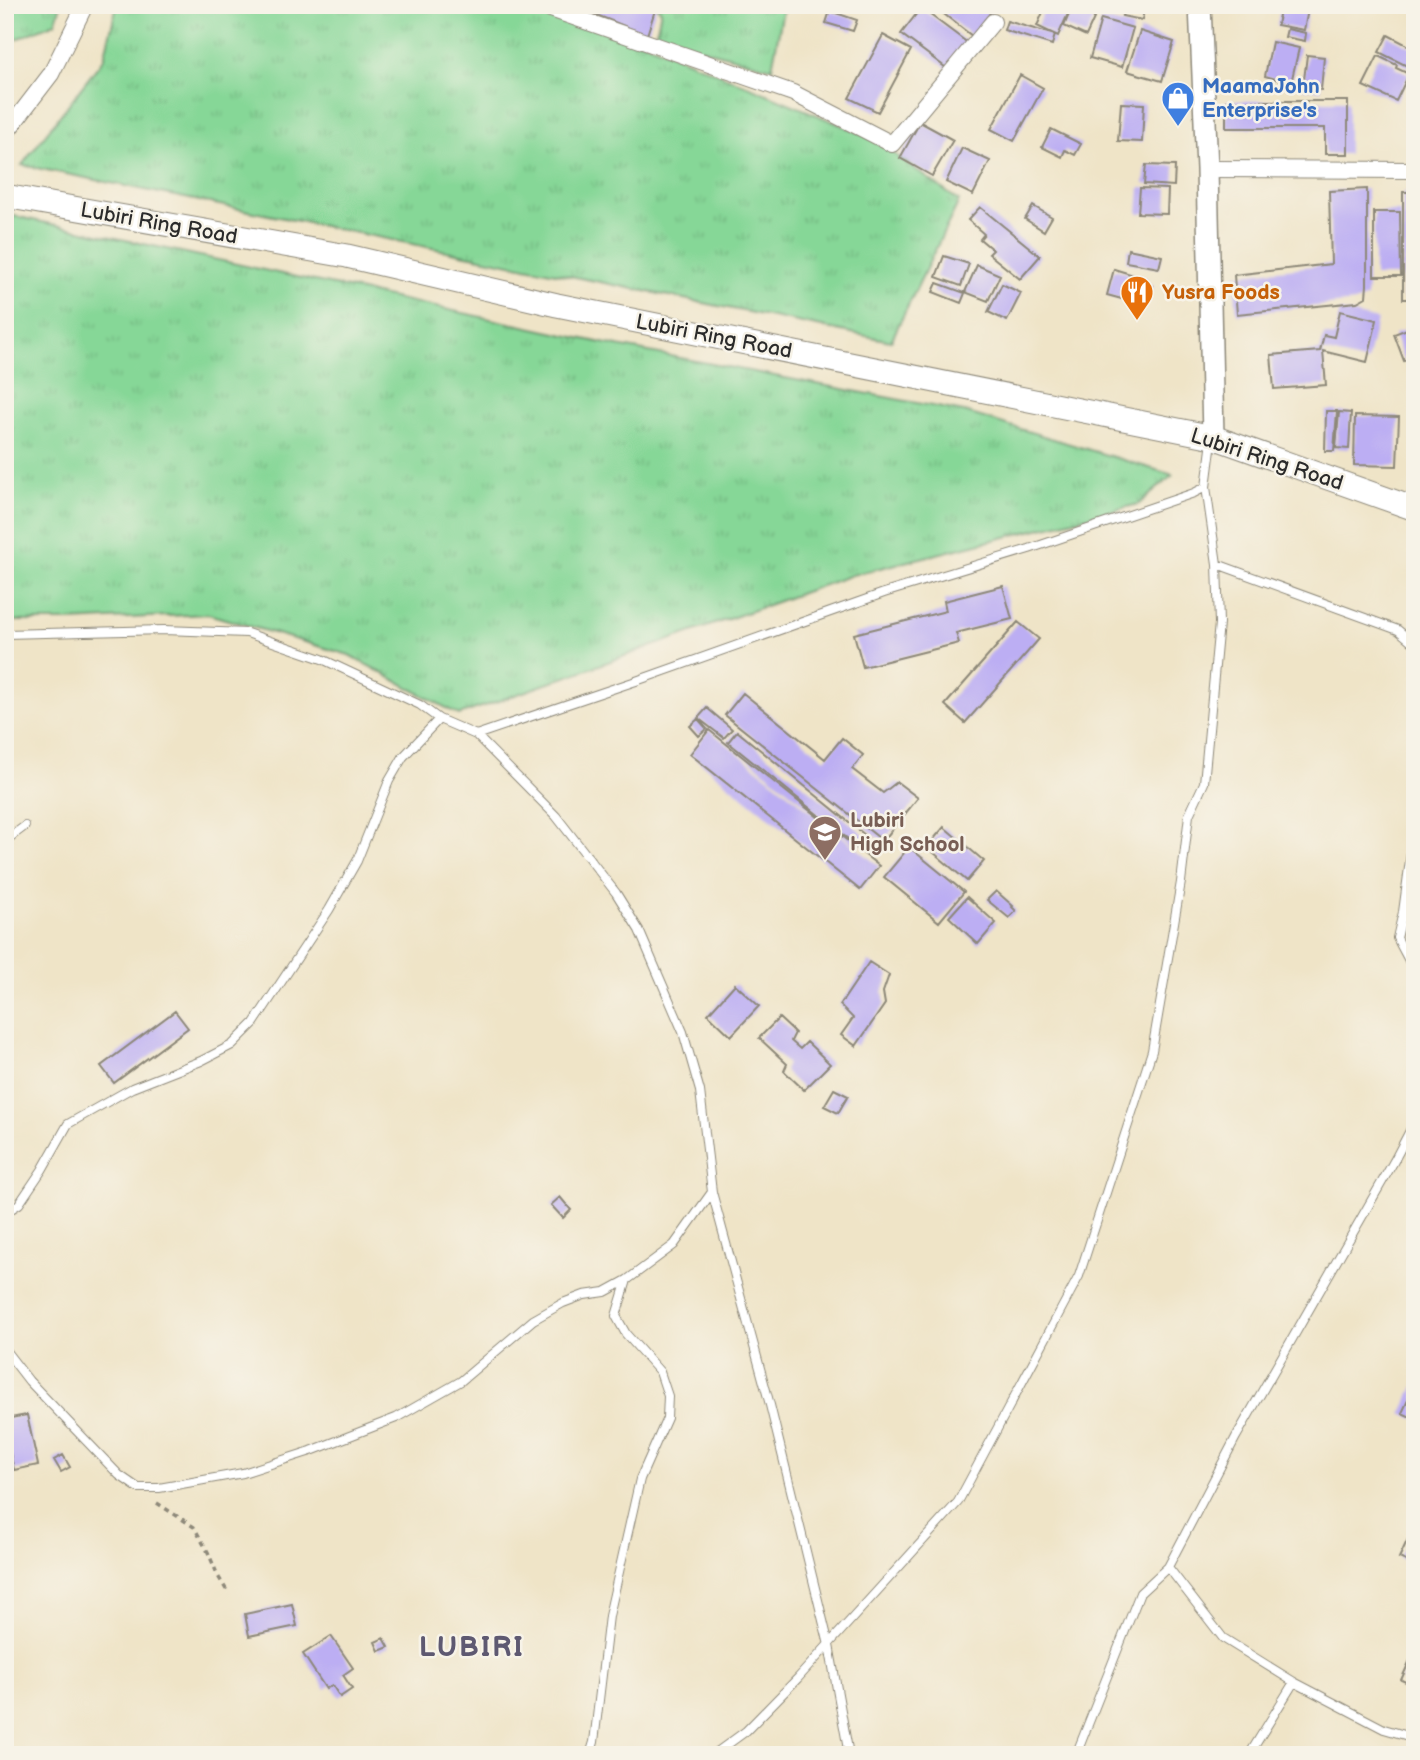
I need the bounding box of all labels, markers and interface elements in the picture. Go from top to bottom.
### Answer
place label: MaamaJohn Enterprise's [1202,74,1320,123]
shop icon: MaamaJohn Enterprise's [1159,79,1197,128]
street label: Lubiri Ring Road [78,197,239,250]
restaurant icon: Yusra Foods [1118,273,1156,322]
place label: Yusra Foods [1162,280,1280,305]
street label: Lubiri Ring Road [634,309,794,364]
street label: Lubiri Ring Road [1187,423,1346,496]
place label: Lubiri High School [850,808,965,857]
school or university icon: Lubiri High School [806,813,844,862]
district label: LUBIRI [419,1631,525,1664]

